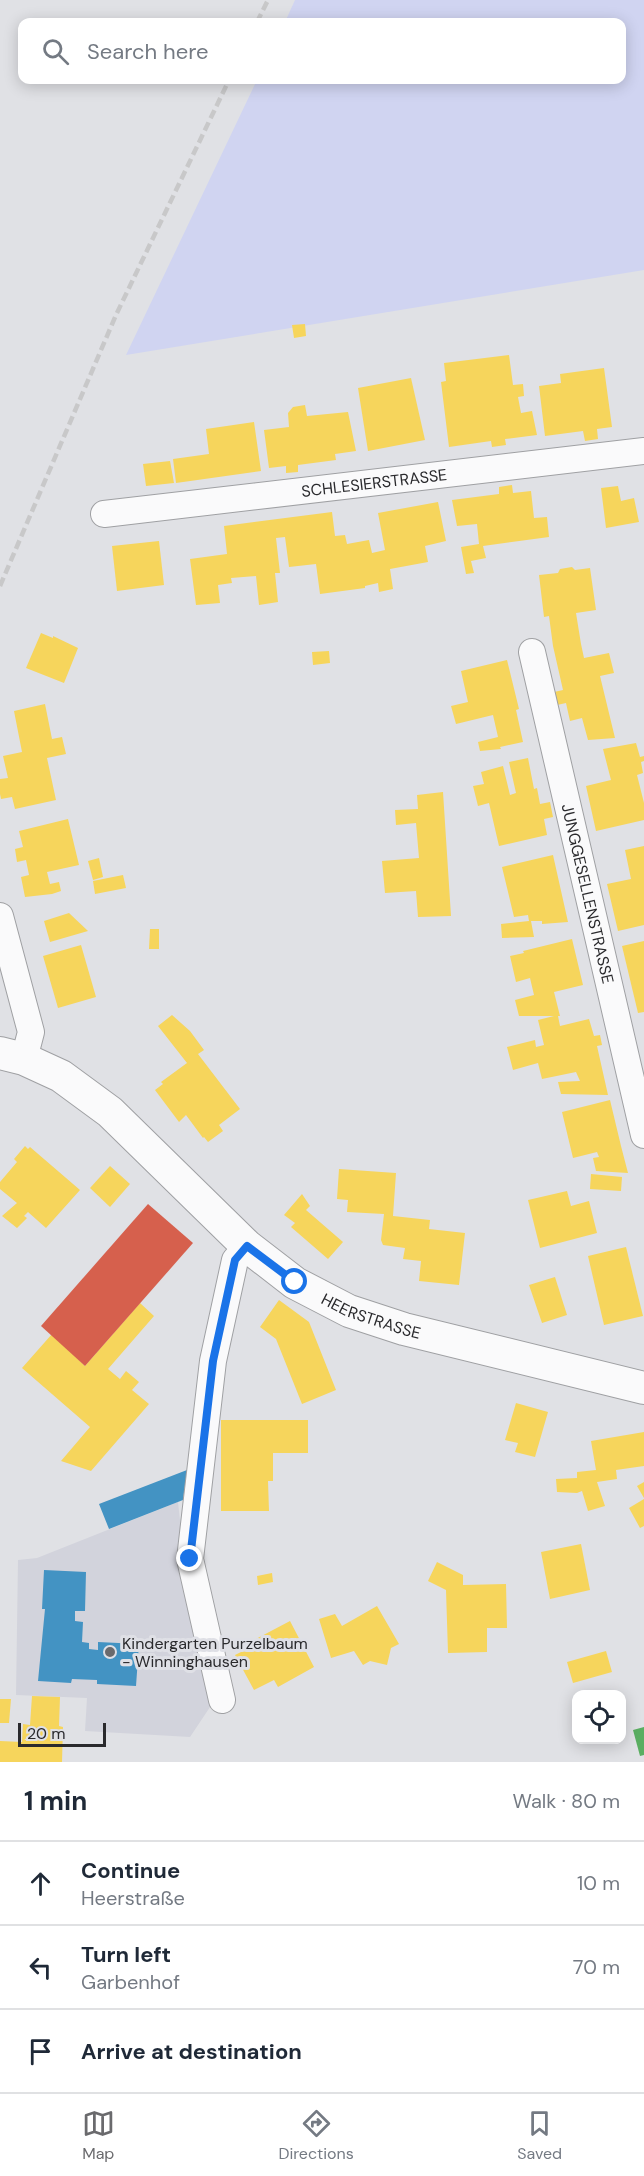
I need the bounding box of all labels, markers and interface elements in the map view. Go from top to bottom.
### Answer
search box [18,18,626,84]
icon: search [39,35,72,68]
text: Search here [87,37,208,66]
street label: SCHLESIERSTRASSE [300,464,448,502]
street label: JUNGGESELLENSTRASSE [557,802,619,986]
route start [281,1268,307,1294]
street label: HEERSTRASSE [318,1289,423,1344]
route end [176,1545,202,1571]
place label: Kindergarten Purzelbaum - Winninghausen [122,1633,308,1672]
marker: Kindergarten Purzelbaum - Winninghausen [103,1645,117,1659]
map controls [572,1690,626,1744]
button: locate [572,1690,626,1744]
scale bar [18,1720,106,1748]
text: 20 m [27,1723,66,1744]
text: 1 min [24,1784,87,1818]
text: Walk · 80 m [513,1788,620,1814]
text: Continue [81,1856,180,1885]
icon: ahead [24,1867,57,1900]
text: 10 m [577,1870,620,1896]
text: Heerstraße [81,1885,185,1911]
text: Turn left [81,1940,171,1969]
icon: left [24,1951,57,1984]
text: 70 m [573,1954,620,1980]
text: Garbenhof [81,1969,180,1995]
icon: arrive [24,2035,57,2068]
text: Arrive at destination [81,2037,302,2066]
tab: Map [82,2107,115,2164]
tab: Directions [278,2107,354,2164]
tab: Saved [517,2107,562,2164]

